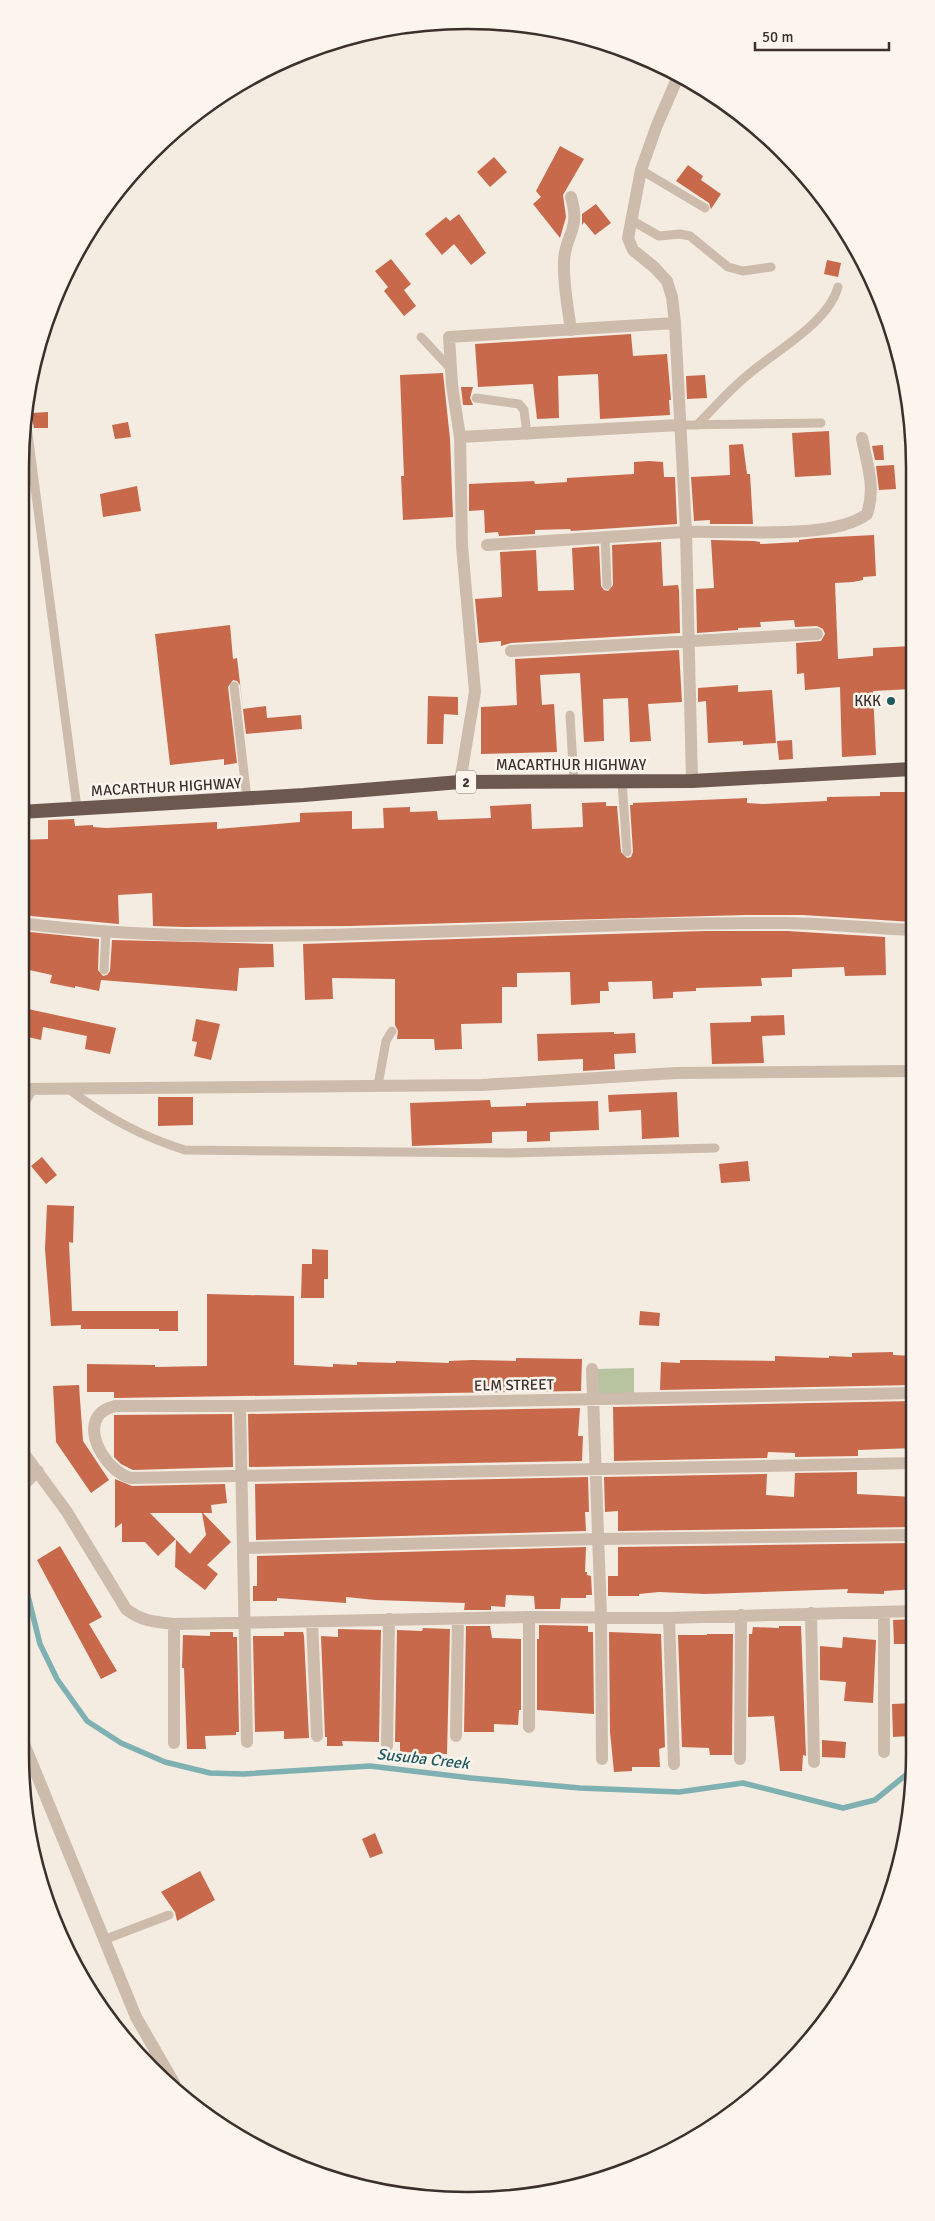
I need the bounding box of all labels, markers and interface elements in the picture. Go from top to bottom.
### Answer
scale bar [755,20,889,52]
text: 50 m [762,28,793,46]
place label: KKK [854,692,881,710]
marker: KKK [885,695,897,707]
street label: MACARTHUR HIGHWAY [496,756,647,774]
road number: 2 [456,770,476,794]
street label: MACARTHUR HIGHWAY [90,774,242,800]
street label: ELM STREET [474,1375,555,1395]
water label: Susuba Creek [376,1744,472,1774]

